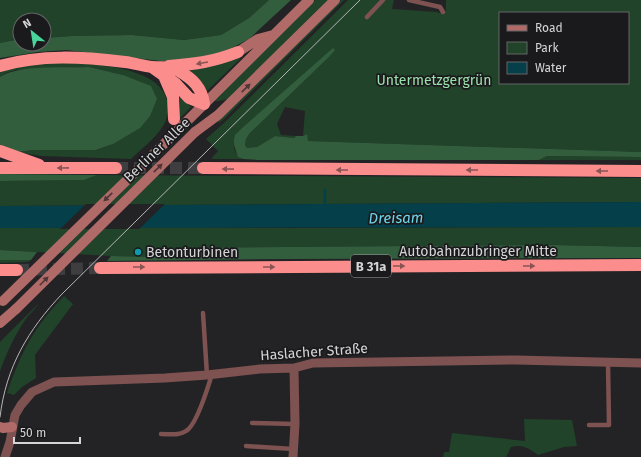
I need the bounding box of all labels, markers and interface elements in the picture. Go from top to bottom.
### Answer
north arrow [12,12,52,52]
legend [499,12,629,84]
text: N [21,16,34,31]
text: Road [535,21,563,35]
text: Park [535,41,559,55]
one-way arrow [196,60,209,66]
text: Water [535,61,567,75]
park label: Untermetzgergrün [377,72,491,89]
one-way arrow [241,83,251,93]
street label: Berliner Allee [120,114,194,186]
one-way arrow [153,163,163,173]
one-way arrow [56,165,69,171]
one-way arrow [222,165,234,172]
one-way arrow [336,166,348,173]
one-way arrow [465,167,478,173]
one-way arrow [595,168,608,174]
one-way arrow [103,192,113,202]
water label: Dreisam [368,209,424,227]
street label: Autobahnzubringer Mitte [399,243,557,260]
place label: Betonturbinen [146,244,238,261]
marker: Betonturbinen [133,247,143,257]
road number: B 31a [351,255,391,277]
one-way arrow [523,262,535,269]
one-way arrow [393,263,406,269]
one-way arrow [133,264,146,270]
one-way arrow [263,264,276,270]
one-way arrow [39,277,49,286]
street label: Haslacher Straße [260,340,368,364]
scale bar [14,419,80,445]
text: 50 m [20,426,46,440]

